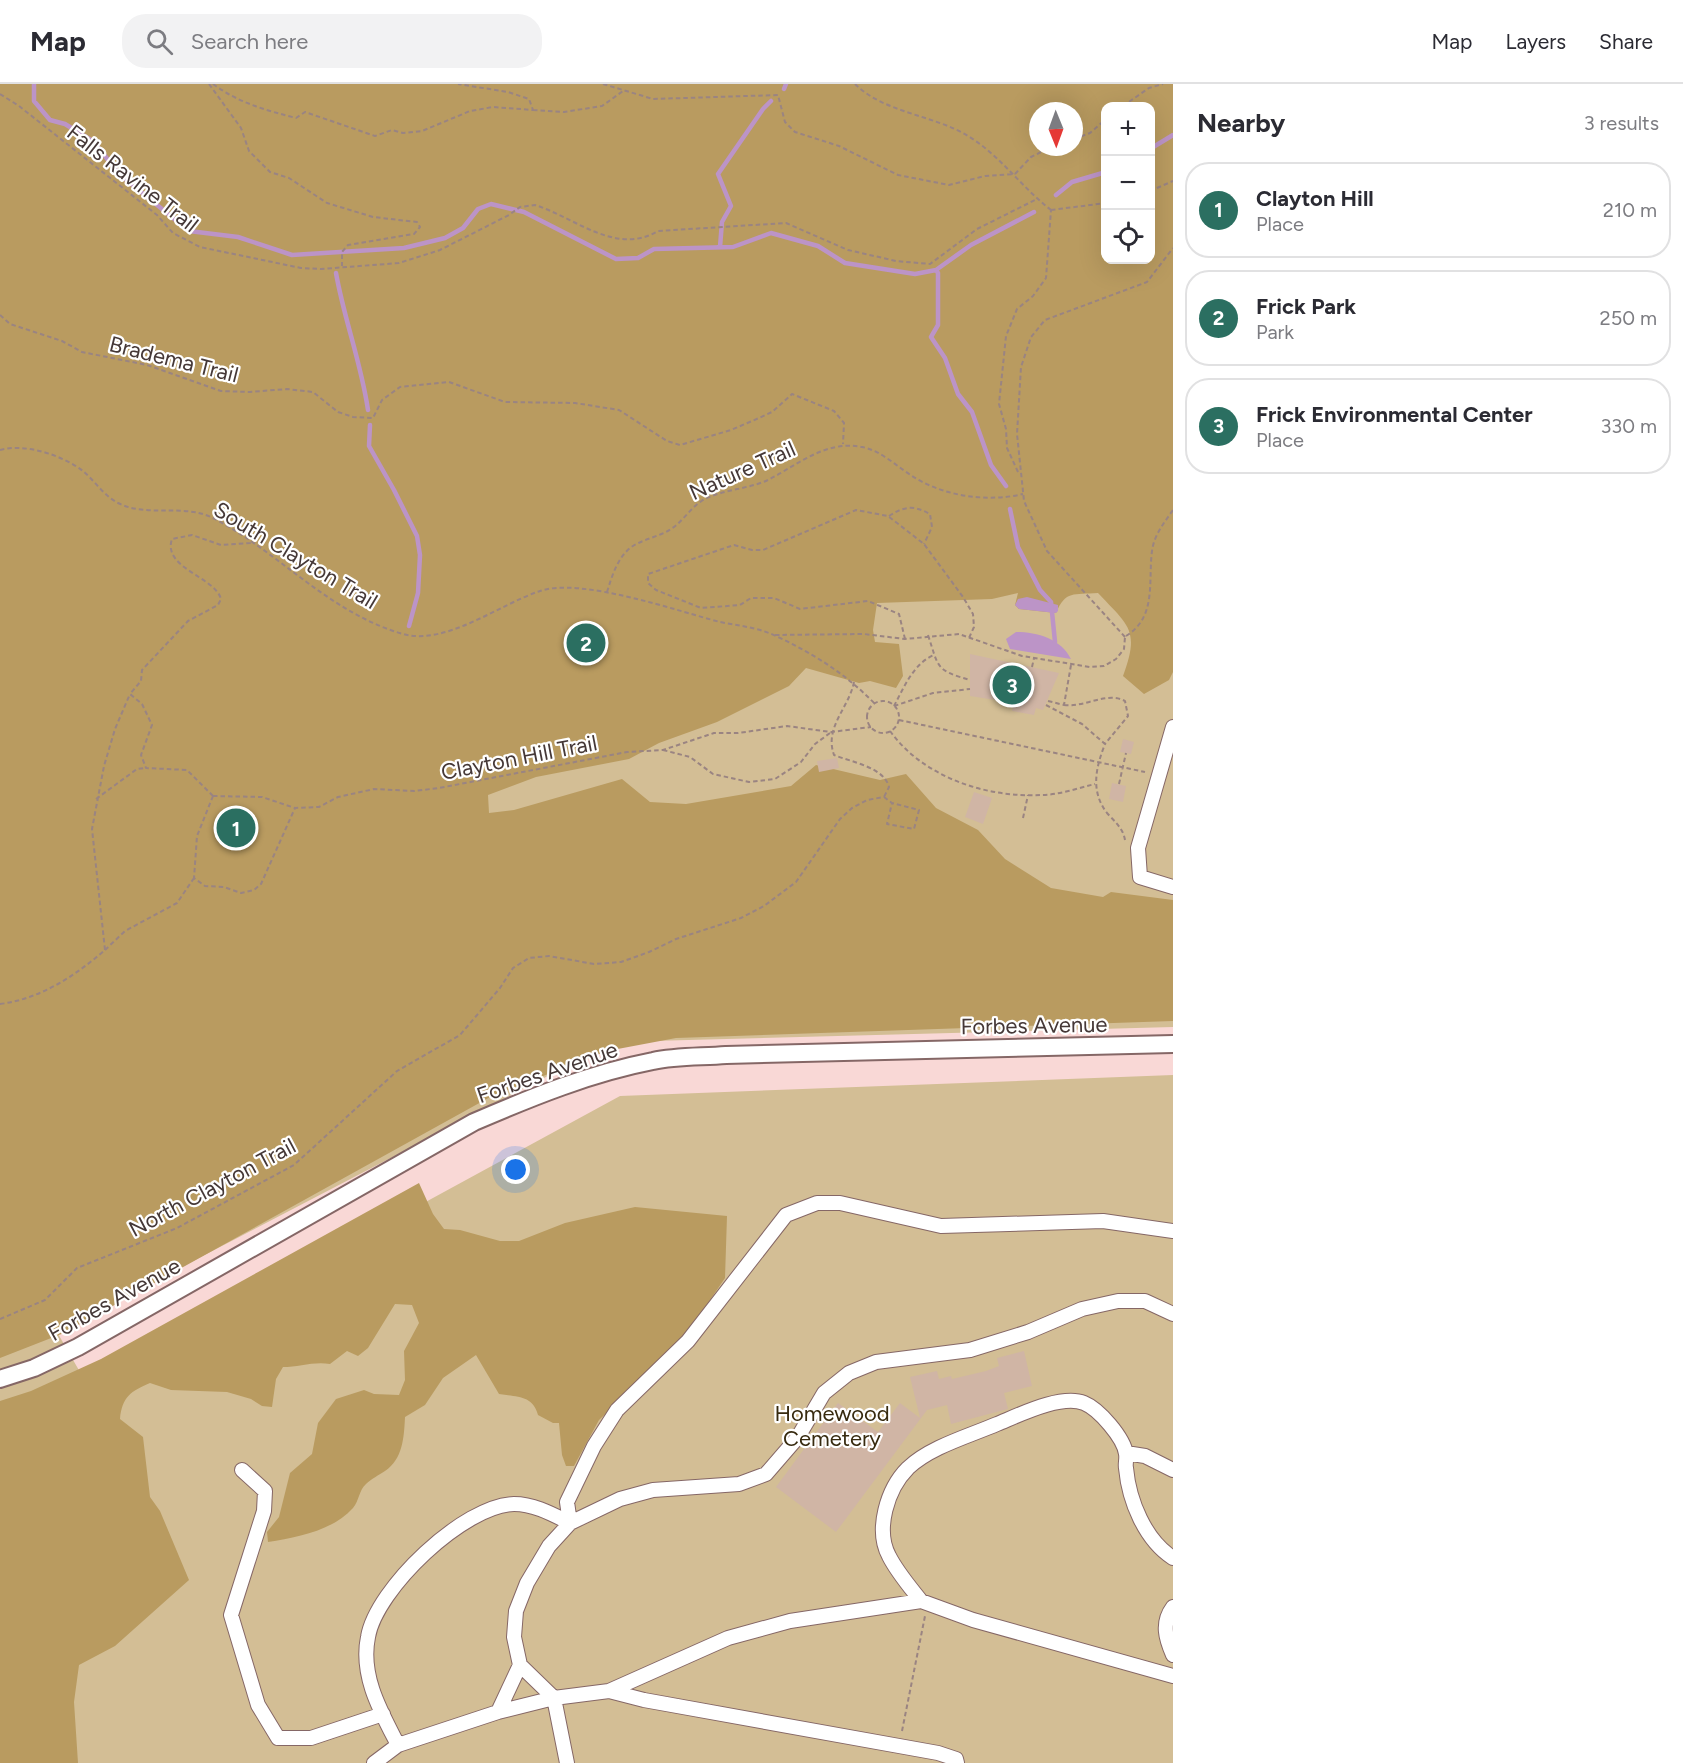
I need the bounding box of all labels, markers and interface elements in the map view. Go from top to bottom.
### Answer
search box [122,14,542,68]
text: Map [30,24,86,58]
icon: search [143,25,176,58]
text: Search here [191,28,308,55]
text: Map [1432,29,1472,54]
text: Layers [1505,29,1566,54]
text: Share [1599,29,1653,54]
north arrow [1029,102,1083,156]
map controls [1101,102,1155,264]
button: + [1101,102,1155,156]
text: Nearby [1197,107,1285,139]
text: 3 results [1584,111,1659,135]
street label: Falls Ravine Trail [62,119,204,238]
button: − [1101,156,1155,210]
text: Clayton Hill [1256,185,1374,212]
text: 1 [1214,198,1223,222]
text: 210 m [1603,198,1657,222]
button: locate [1101,210,1155,264]
text: Place [1256,212,1304,236]
text: Frick Park [1256,293,1356,320]
text: 2 [1213,306,1224,330]
text: 250 m [1600,306,1657,330]
text: Park [1256,320,1294,344]
street label: Bradema Trail [107,330,241,389]
text: Frick Environmental Center [1256,401,1533,428]
text: 3 [1213,414,1224,438]
text: 330 m [1600,414,1657,438]
text: Place [1256,428,1304,452]
street label: Nature Trail [685,435,800,506]
street label: South Clayton Trail [209,496,383,615]
pin: 2 [566,620,606,666]
pin: 3 [992,662,1032,708]
street label: Clayton Hill Trail [439,729,599,786]
pin: 1 [216,806,256,850]
street label: Forbes Avenue [960,1011,1108,1040]
street label: Forbes Avenue [473,1036,621,1109]
street label: North Clayton Trail [124,1132,300,1243]
your location [501,1155,530,1184]
street label: Forbes Avenue [43,1252,185,1347]
park label: Homewood Cemetery [774,1400,890,1452]

